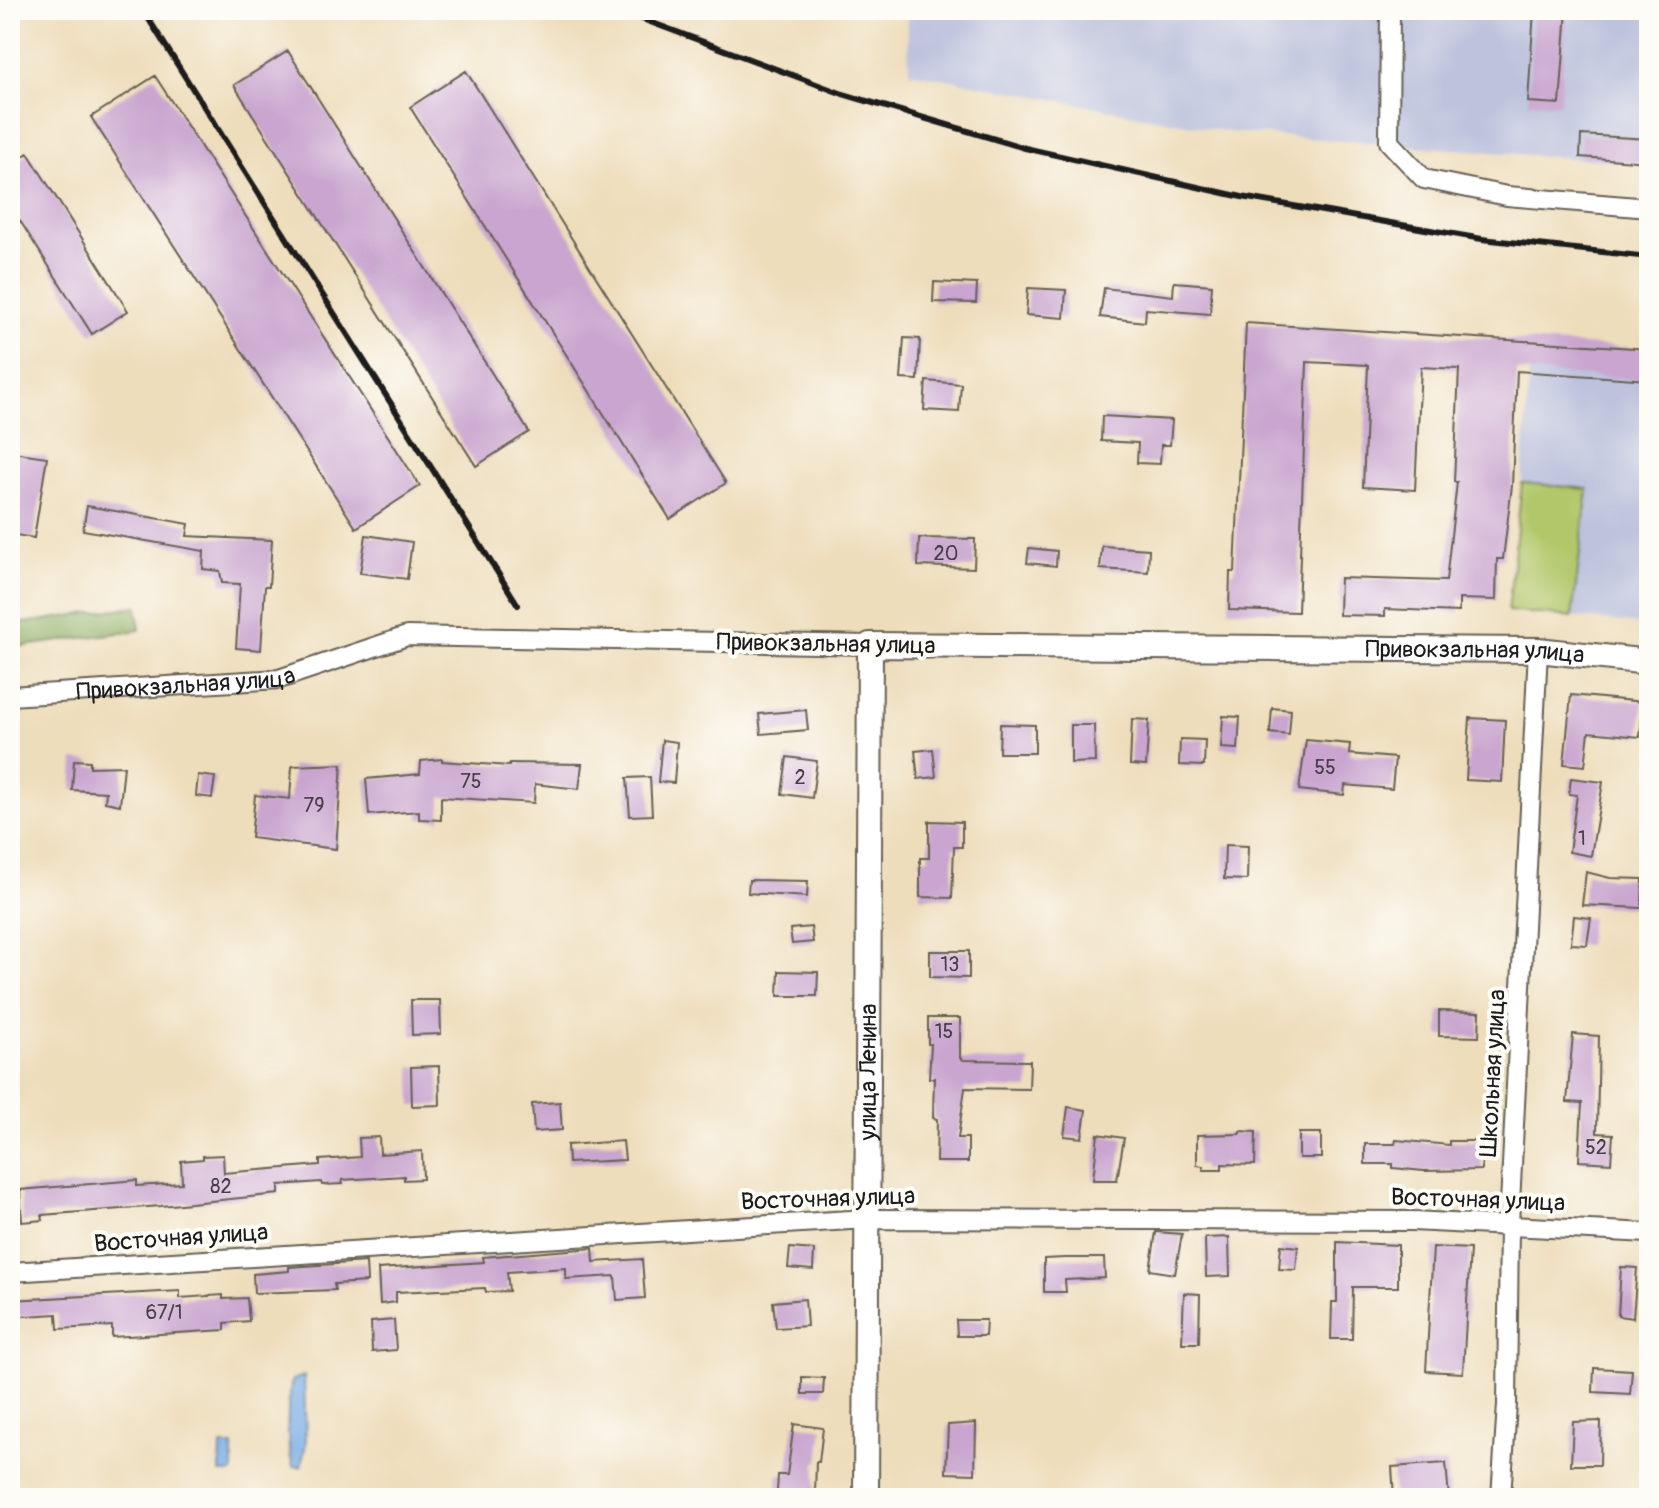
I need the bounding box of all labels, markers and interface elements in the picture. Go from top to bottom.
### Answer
house number: 20 [934,541,958,566]
street label: Привокзальная улица [716,628,936,660]
street label: Привокзальная улица [1365,634,1586,669]
street label: Привокзальная улица [75,660,299,706]
house number: 55 [1314,755,1336,780]
house number: 2 [794,765,806,790]
house number: 75 [460,769,482,794]
house number: 79 [304,793,324,818]
house number: 1 [1578,826,1586,851]
house number: 13 [941,952,959,977]
street label: Школьная улица [1474,988,1512,1158]
street label: улица Ленина [853,1003,883,1142]
house number: 15 [935,1019,953,1044]
house number: 52 [1585,1135,1607,1160]
house number: 82 [210,1174,232,1199]
street label: Восточная улица [740,1181,916,1217]
street label: Восточная улица [1390,1182,1566,1218]
street label: Восточная улица [93,1217,269,1259]
house number: 67/1 [145,1300,183,1325]

